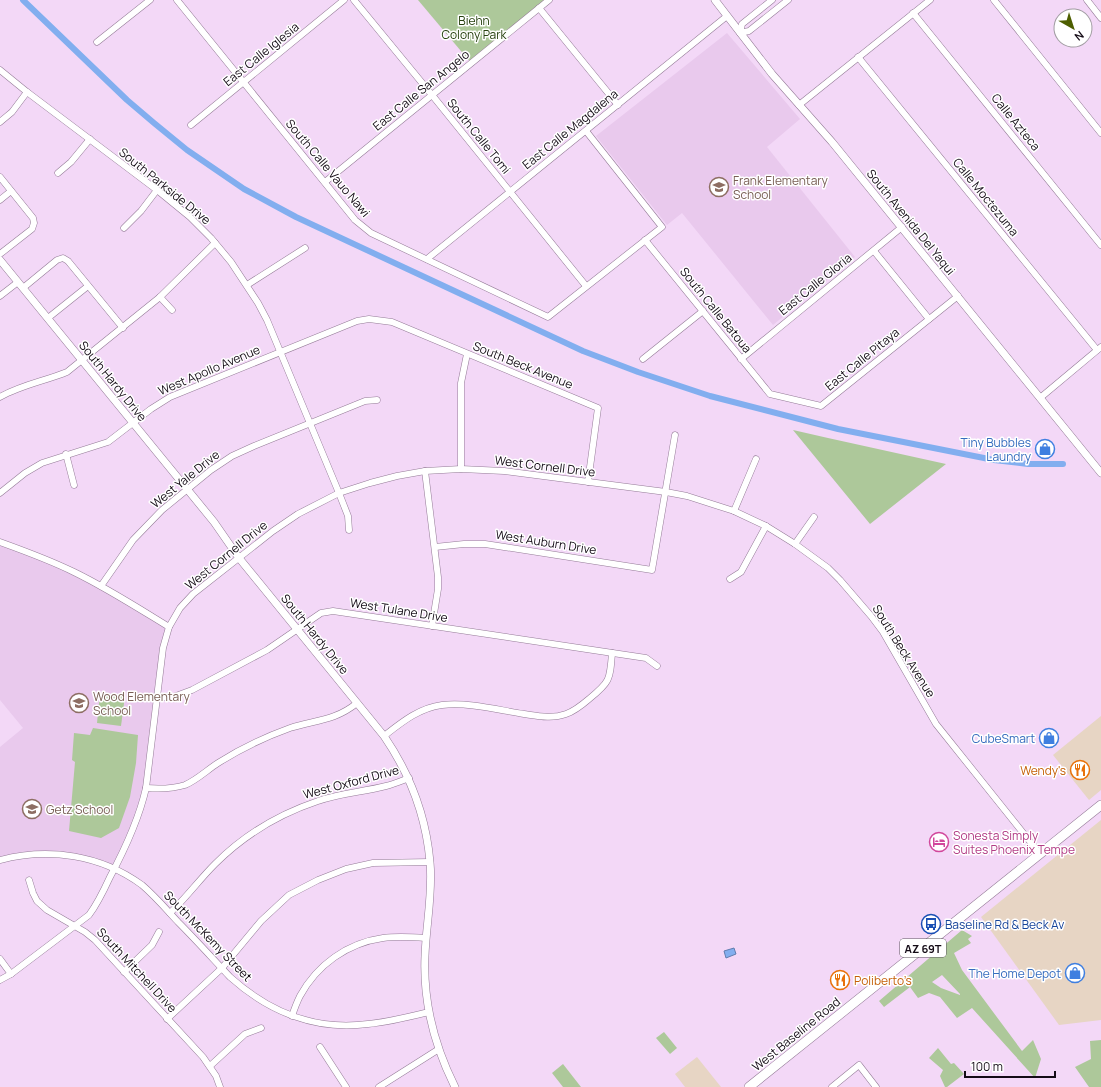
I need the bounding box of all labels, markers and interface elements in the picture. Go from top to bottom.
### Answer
north arrow [1053,8,1093,48]
park label: Biehn Colony Park [441,12,508,43]
street label: East Calle Iglesia [220,18,302,90]
text: N [1072,28,1087,45]
street label: East Calle San Angelo [369,46,473,134]
street label: East Calle Magdalena [519,85,621,173]
street label: Calle Azteca [988,90,1044,154]
street label: South Calle Tomi [443,95,515,177]
street label: South Calle Vauo Nawi [282,115,374,221]
street label: South Parkside Drive [116,144,214,228]
street label: Calle Moctezuma [949,154,1023,240]
street label: South Avenida Del Yaqui [863,166,959,278]
place label: Frank Elementary School [733,172,829,203]
school or university icon: Frank Elementary School [708,176,730,198]
street label: East Calle Gloria [775,249,855,319]
street label: South Calle Batoua [676,264,756,356]
street label: East Calle Pitaya [821,324,903,394]
street label: South Hardy Drive [75,337,151,425]
street label: South Beck Avenue [470,337,576,393]
street label: West Apollo Avenue [156,341,262,399]
place label: Tiny Bubbles Laundry [961,434,1032,465]
shop icon: Tiny Bubbles Laundry [1034,438,1056,460]
street label: West Yale Drive [147,446,223,512]
street label: West Cornell Drive [494,451,596,481]
street label: West Cornell Drive [181,517,271,593]
street label: West Auburn Drive [494,526,598,558]
street label: South Hardy Drive [277,590,353,678]
street label: West Tulane Drive [349,594,449,626]
street label: South Beck Avenue [869,601,939,701]
place label: Wood Elementary School [93,688,191,719]
school or university icon: Wood Elementary School [68,692,90,714]
shop icon: CubeSmart [1038,727,1060,749]
place label: CubeSmart [972,730,1035,747]
restaurant icon: Wendy's [1069,759,1091,781]
street label: West Oxford Drive [301,761,401,803]
place label: Wendy's [1020,762,1066,779]
school or university icon: Getz School [21,798,43,820]
place label: Getz School [46,801,113,818]
place label: Sonesta Simply Suites Phoenix Tempe [953,827,1075,858]
hotel icon: Sonesta Simply Suites Phoenix Tempe [928,831,950,853]
street label: South McKemy Street [160,887,256,985]
bus stop icon: Baseline Rd & Beck Av [920,913,942,935]
place label: Baseline Rd & Beck Av [945,916,1064,933]
street label: South Mitchell Drive [93,924,181,1016]
road number: AZ 69T [900,939,946,957]
shop icon: The Home Depot [1064,962,1086,984]
place label: The Home Depot [969,965,1061,982]
restaurant icon: Poliberto’s [829,969,851,991]
place label: Poliberto’s [854,972,912,989]
street label: West Baseline Road [748,993,844,1075]
scale bar [965,1053,1055,1079]
text: 100 m [971,1058,1003,1075]

